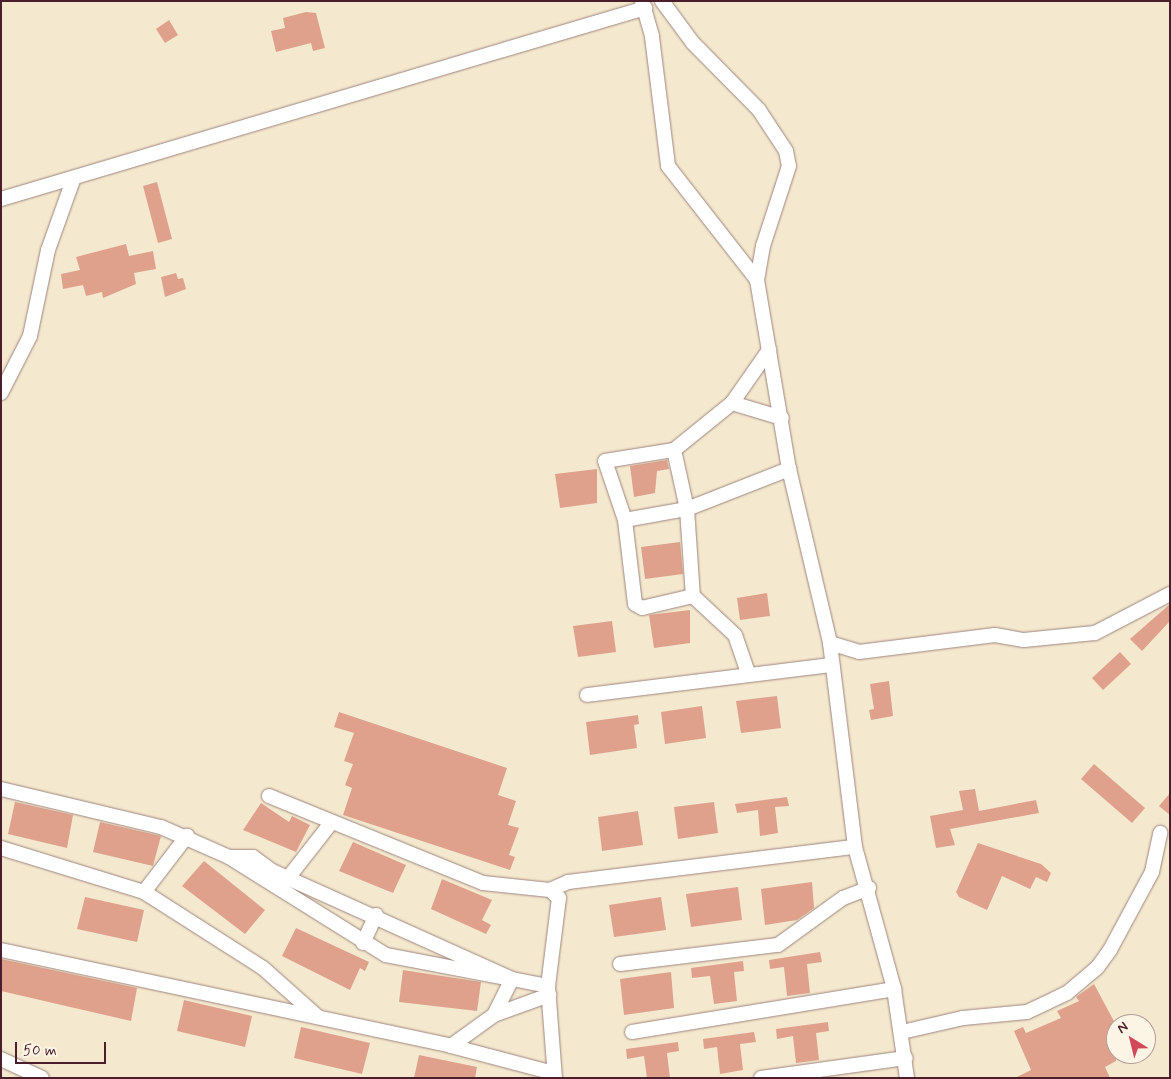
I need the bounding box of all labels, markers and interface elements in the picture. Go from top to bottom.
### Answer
north arrow [1106,1014,1156,1064]
text: N [1114,1018,1132,1038]
scale bar [18,1032,109,1064]
text: 50 m [23,1041,57,1061]

